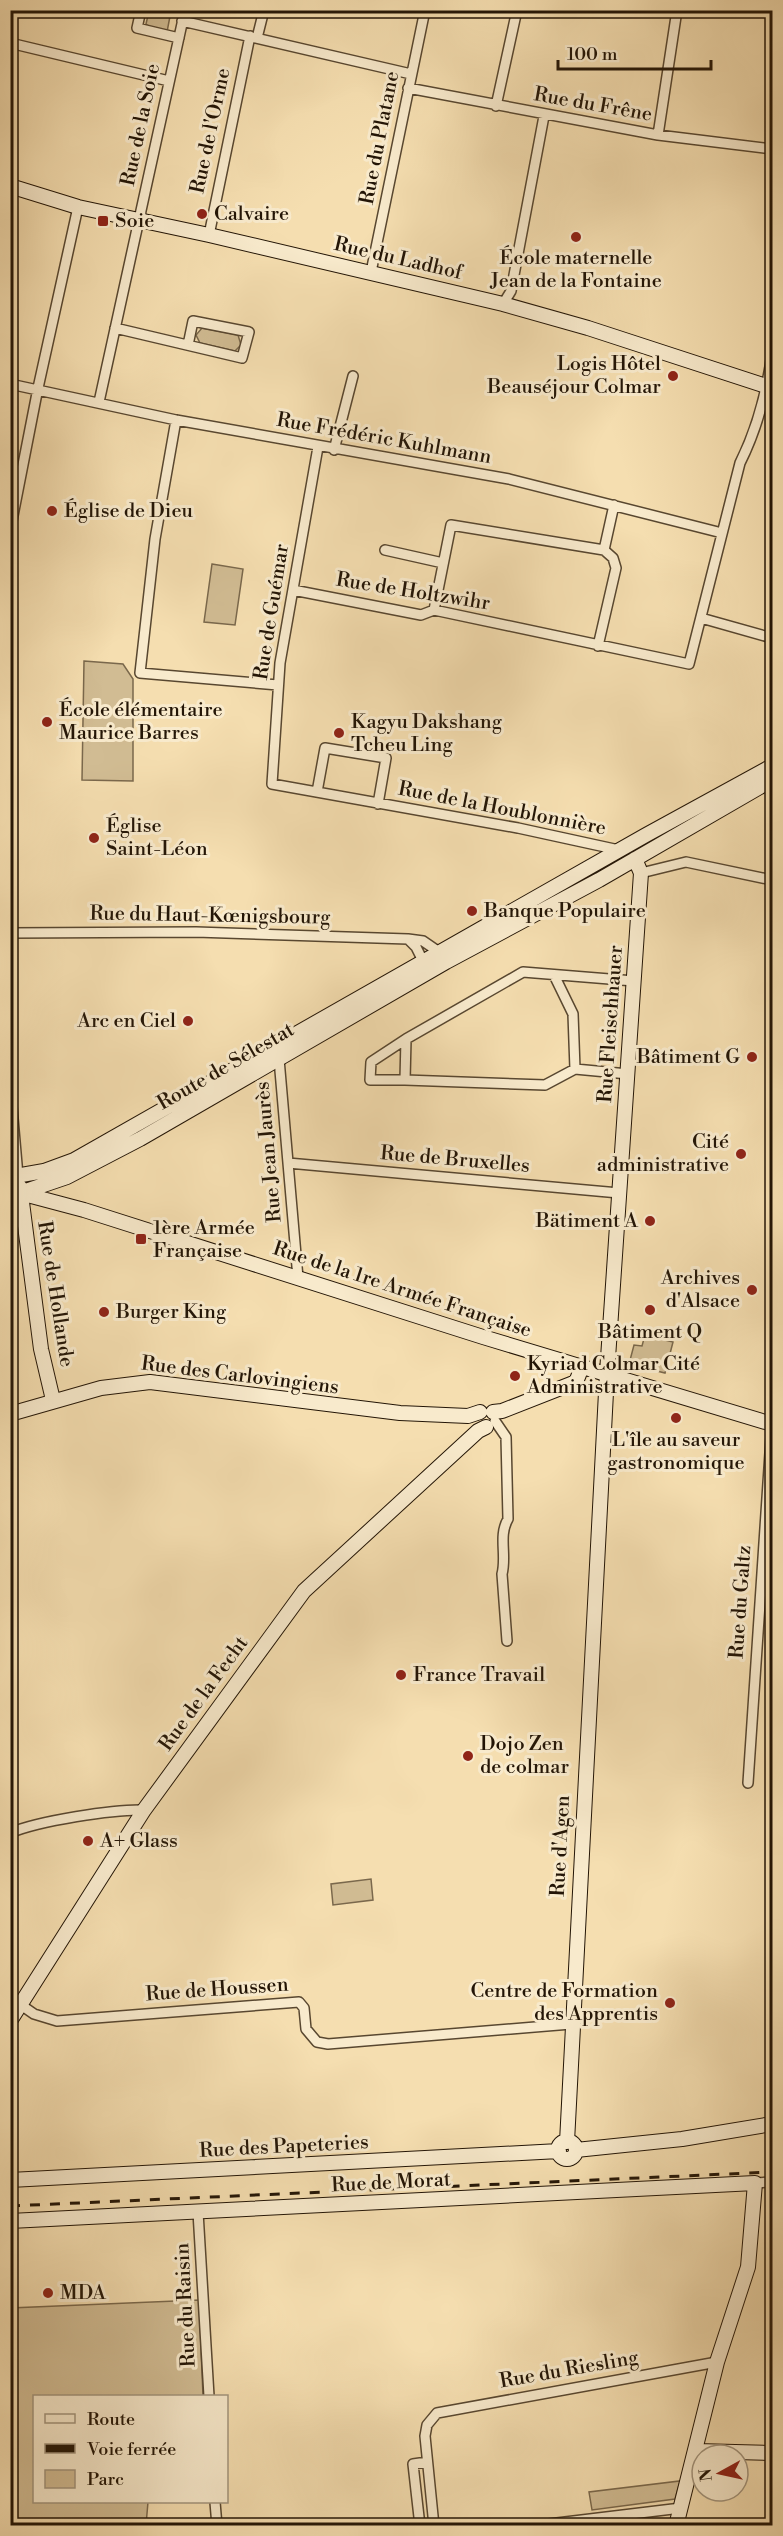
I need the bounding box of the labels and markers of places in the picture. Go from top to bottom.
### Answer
place label: Calvaire [214,202,289,227]
marker: Calvaire [195,207,209,221]
place label: Soie [115,209,154,234]
marker: Soie [96,214,110,228]
marker: École maternelle Jean de la Fontaine [569,230,583,244]
place label: École maternelle Jean de la Fontaine [489,245,662,294]
place label: Logis Hôtel Beauséjour Colmar [486,352,661,400]
marker: Logis Hôtel Beauséjour Colmar [666,369,680,383]
place label: Église de Dieu [64,498,193,524]
marker: Église de Dieu [45,504,59,518]
place label: École élémentaire Maurice Barres [59,697,223,746]
place label: Kagyu Dakshang Tcheu Ling [351,710,503,758]
marker: École élémentaire Maurice Barres [40,715,54,729]
marker: Kagyu Dakshang Tcheu Ling [332,726,346,740]
place label: Église Saint-Léon [106,813,208,862]
marker: Église Saint-Léon [87,831,101,845]
place label: Banque Populaire [483,899,646,924]
marker: Banque Populaire [465,904,479,918]
place label: Arc en Ciel [76,1009,176,1034]
marker: Arc en Ciel [181,1014,195,1028]
place label: Bâtiment G [636,1045,740,1070]
marker: Bâtiment G [745,1050,759,1064]
place label: Cité administrative [597,1130,729,1178]
marker: Cité administrative [734,1147,748,1161]
place label: Bätiment A [535,1209,639,1234]
marker: Bätiment A [643,1214,657,1228]
place label: 1ère Armée Française [153,1216,255,1264]
marker: 1ère Armée Française [134,1232,148,1246]
place label: Archives d'Alsace [660,1266,740,1314]
marker: Archives d'Alsace [745,1283,759,1297]
place label: Burger King [115,1300,227,1325]
marker: Bâtiment Q [643,1303,657,1317]
marker: Burger King [97,1305,111,1319]
place label: Bâtiment Q [597,1320,702,1345]
place label: Kyriad Colmar Cité Administrative [526,1352,700,1400]
marker: Kyriad Colmar Cité Administrative [508,1369,522,1383]
marker: L'île au saveur gastronomique [669,1411,683,1425]
place label: L'île au saveur gastronomique [607,1428,745,1476]
place label: France Travail [413,1663,545,1688]
marker: France Travail [394,1668,408,1682]
place label: Dojo Zen de colmar [480,1732,569,1780]
marker: Dojo Zen de colmar [461,1749,475,1763]
place label: A+ Glass [99,1829,178,1854]
marker: A+ Glass [81,1834,95,1848]
place label: Centre de Formation des Apprentis [470,1979,658,2027]
marker: Centre de Formation des Apprentis [663,1996,677,2010]
place label: MDA [60,2281,107,2306]
marker: MDA [41,2286,55,2300]

